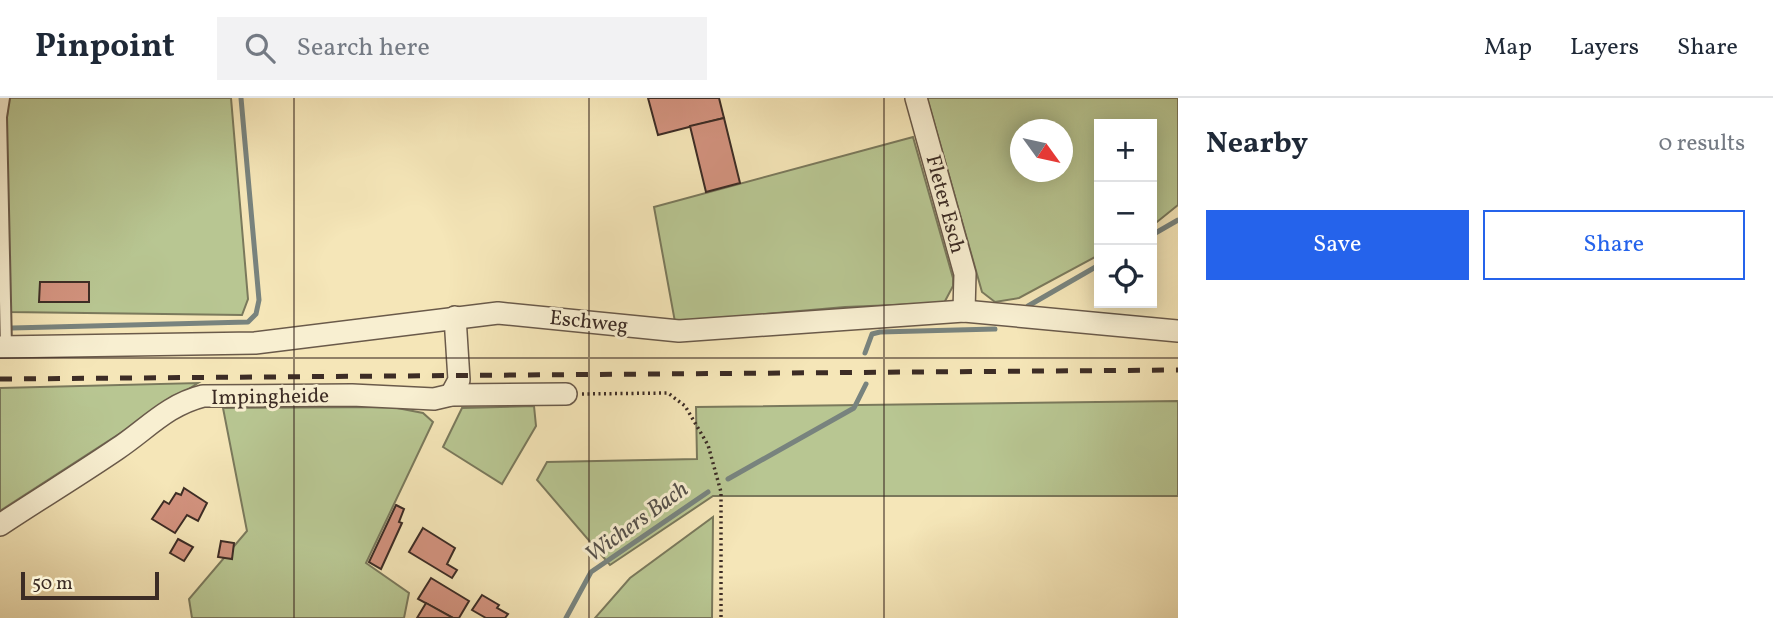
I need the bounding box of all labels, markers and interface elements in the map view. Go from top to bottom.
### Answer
search box [217,17,707,80]
text: Pinpoint [35,25,175,71]
icon: search [241,29,279,67]
text: Search here [297,30,430,66]
text: Map [1484,31,1532,65]
text: Layers [1570,31,1639,65]
text: Share [1677,31,1738,65]
north arrow [1010,119,1073,182]
map controls [1094,119,1157,308]
button: + [1094,119,1157,182]
text: Nearby [1206,123,1308,165]
text: 0 results [1658,128,1745,160]
street label: Fleter Esch [917,152,972,257]
button: − [1094,182,1157,245]
button: Save [1206,210,1469,280]
button: Share [1483,210,1745,280]
button: locate [1094,245,1157,308]
street label: Eschweg [548,304,630,341]
street label: Impingheide [211,382,329,413]
water label: Wichers Bach [579,474,695,571]
scale bar [21,569,159,601]
text: 50 m [32,571,73,597]

